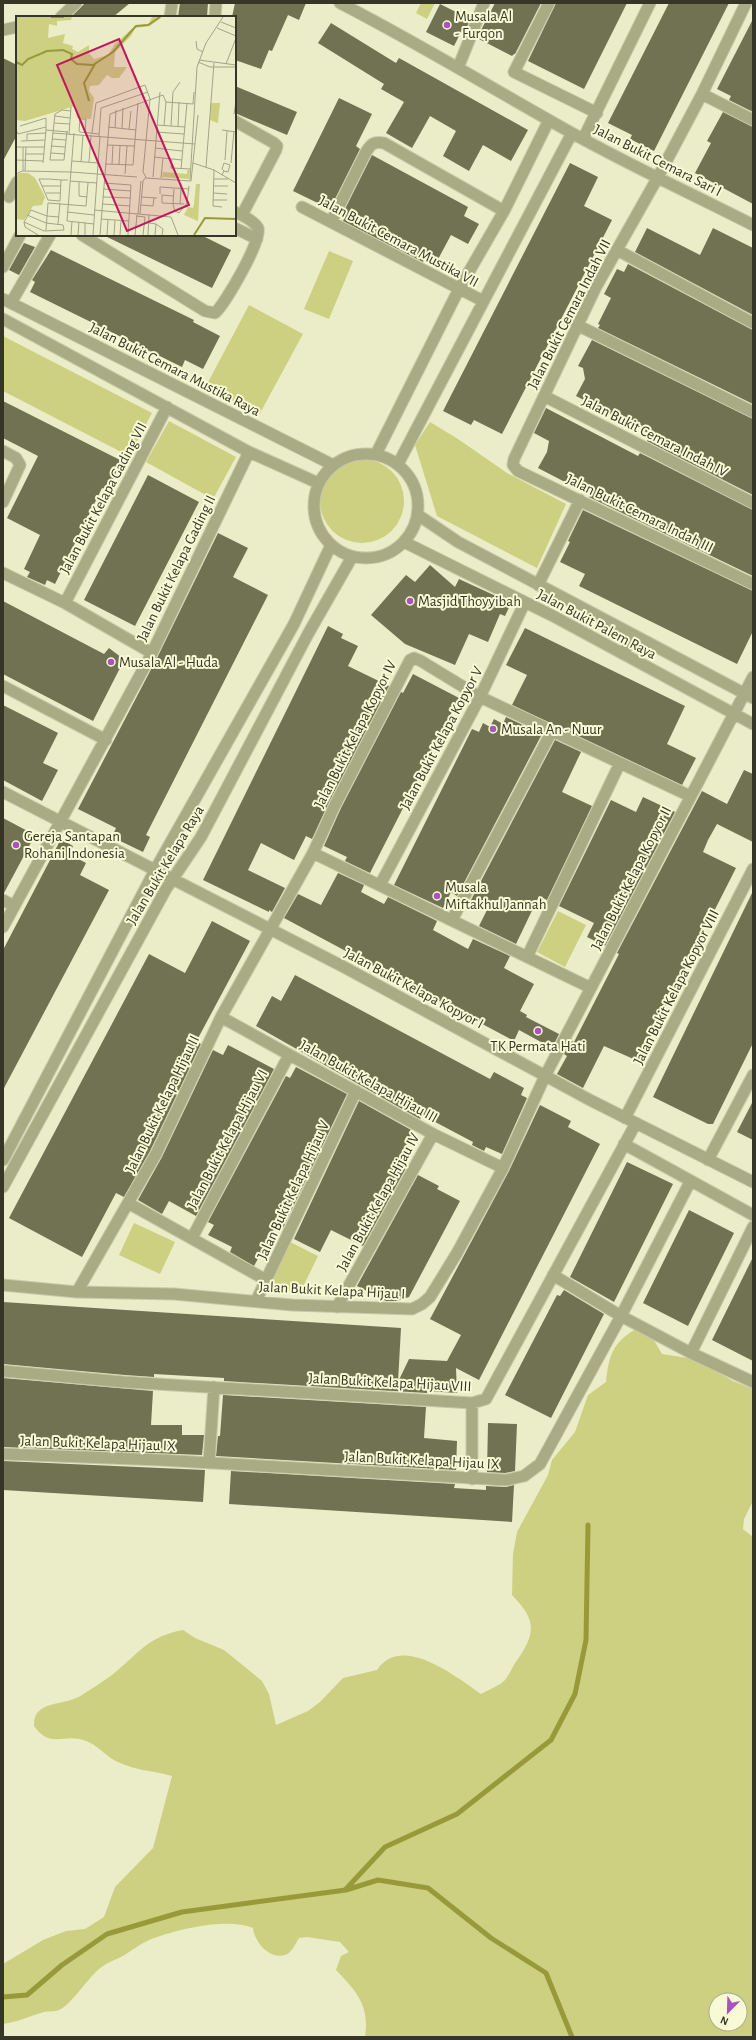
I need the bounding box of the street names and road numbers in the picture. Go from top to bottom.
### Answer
street label: Jalan Bukit Cemara Sari I [591,122,724,199]
street label: Jalan Bukit Cemara Mustika VII [317,193,481,290]
street label: Jalan Bukit Cemara Indah VII [525,237,614,391]
street label: Jalan Bukit Cemara Mustika Raya [87,320,263,419]
street label: Jalan Bukit Cemara Indah IV [579,393,731,480]
street label: Jalan Bukit Kelapa Gading VII [57,420,150,576]
street label: Jalan Bukit Cemara Indah III [564,471,716,556]
street label: Jalan Bukit Kelapa Gading II [135,493,218,644]
street label: Jalan Bukit Palem Raya [535,587,659,662]
street label: Jalan Bukit Kelapa Kopyor IV [312,658,399,810]
street label: Jalan Bukit Kelapa Kopyor V [397,664,486,812]
street label: Jalan Bukit Kelapa Raya [124,803,207,927]
street label: Jalan Bukit Kelapa Kopyor II [589,804,674,953]
street label: Jalan Bukit Kelapa Kopyor VIII [631,907,722,1067]
street label: Jalan Bukit Kelapa Kopyor I [342,945,486,1032]
street label: Jalan Bukit Kelapa Hijau II [123,1033,202,1175]
street label: Jalan Bukit Kelapa Hijau III [297,1037,440,1126]
street label: Jalan Bukit Kelapa Hijau VI [184,1067,271,1211]
street label: Jalan Bukit Kelapa Hijau V [255,1118,332,1262]
street label: Jalan Bukit Kelapa Hijau IV [334,1130,423,1274]
street label: Jalan Bukit Kelapa Hijau I [258,1279,406,1302]
street label: Jalan Bukit Kelapa Hijau VIII [308,1371,472,1394]
street label: Jalan Bukit Kelapa Hijau IX [20,1433,176,1454]
street label: Jalan Bukit Kelapa Hijau IX [344,1449,500,1472]

